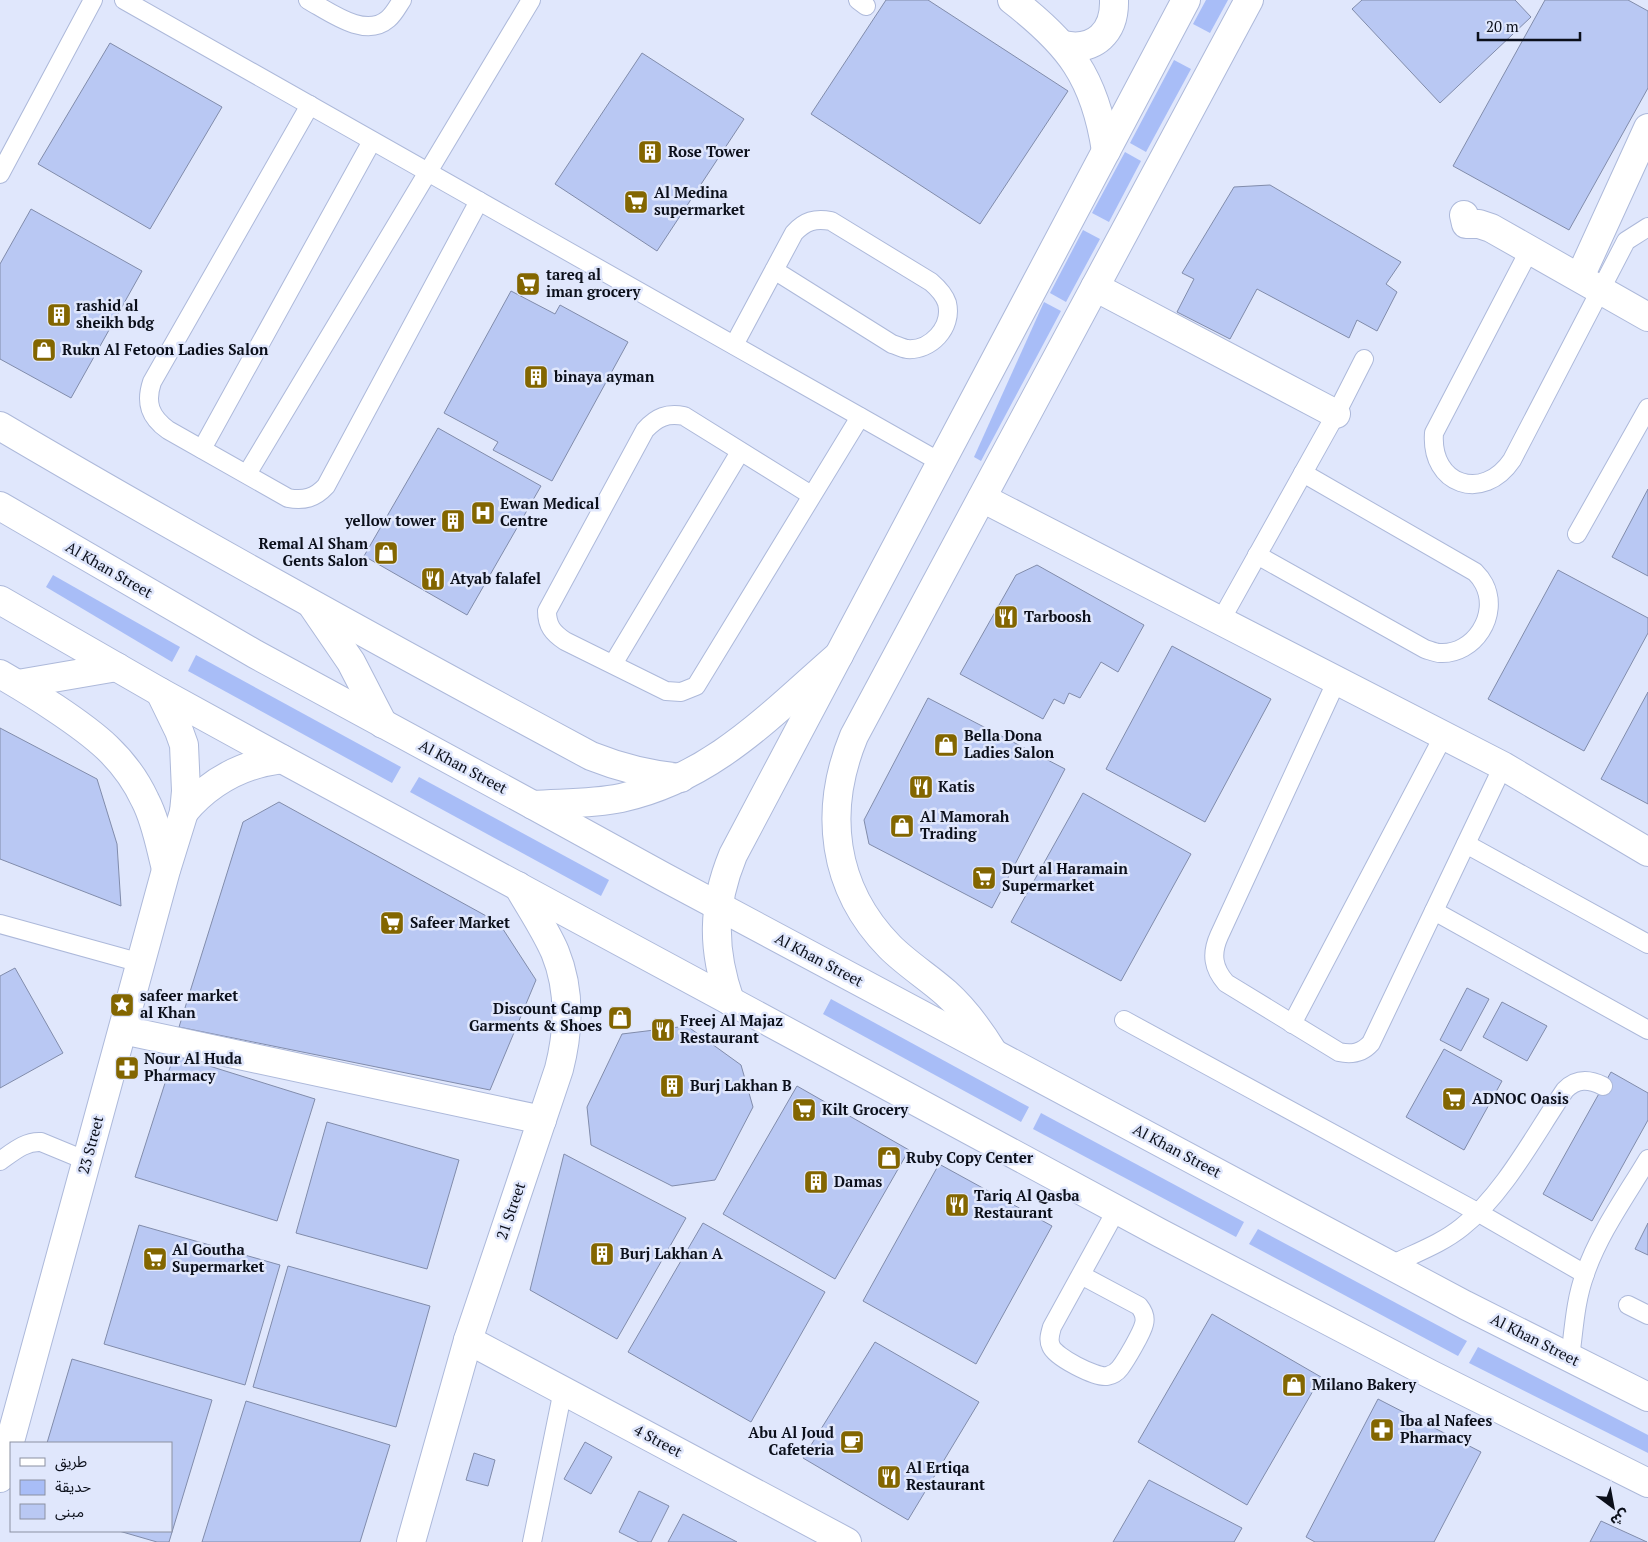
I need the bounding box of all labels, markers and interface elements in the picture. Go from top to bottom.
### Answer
scale bar [1478,10,1580,42]
text: 20 m [1486,16,1519,36]
building icon: Rose Tower [637,139,663,165]
place label: Rose Tower [668,141,750,161]
place label: Al Medina supermarket [654,182,745,219]
supermarket icon: Al Medina supermarket [623,189,649,215]
place label: tareq al iman grocery [546,264,641,301]
supermarket icon: tareq al iman grocery [515,271,541,297]
place label: rashid al sheikh bdg [76,295,155,332]
building icon: rashid al sheikh bdg [46,302,72,328]
shop icon: Rukn Al Fetoon Ladies Salon [31,337,57,363]
place label: Rukn Al Fetoon Ladies Salon [62,339,269,359]
building icon: binaya ayman [523,364,549,390]
place label: binaya ayman [553,366,655,386]
place label: Ewan Medical Centre [500,493,599,530]
hospital icon: Ewan Medical Centre [470,500,496,526]
building icon: yellow tower [440,508,466,534]
place label: yellow tower [344,510,437,530]
place label: Remal Al Sham Gents Salon [259,533,368,570]
street label: Al Khan Street [62,536,157,602]
shop icon: Remal Al Sham Gents Salon [373,540,399,566]
restaurant icon: Atyab falafel [420,566,446,592]
place label: Atyab falafel [450,568,541,588]
restaurant icon: Tarboosh [993,604,1019,630]
place label: Tarboosh [1024,606,1092,626]
place label: Bella Dona Ladies Salon [964,725,1055,762]
shop icon: Bella Dona Ladies Salon [933,732,959,758]
street label: Al Khan Street [416,735,511,798]
restaurant icon: Katis [908,774,934,800]
place label: Katis [938,776,975,796]
place label: Al Mamorah Trading [920,806,1010,843]
shop icon: Al Mamorah Trading [889,813,915,839]
place label: Durt al Haramain Supermarket [1002,858,1128,895]
supermarket icon: Durt al Haramain Supermarket [971,865,997,891]
supermarket icon: Safeer Market [379,910,405,936]
place label: Safeer Market [410,912,510,932]
street label: Al Khan Street [772,928,867,991]
place label: safeer market al Khan [140,985,238,1022]
place icon: safeer market al Khan [109,992,135,1018]
place label: Discount Camp Garments & Shoes [469,998,602,1035]
shop icon: Discount Camp Garments & Shoes [607,1005,633,1031]
place label: Freej Al Majaz Restaurant [680,1010,783,1047]
restaurant icon: Freej Al Majaz Restaurant [650,1017,676,1043]
place label: Nour Al Huda Pharmacy [144,1048,243,1085]
pharmacy icon: Nour Al Huda Pharmacy [114,1055,140,1081]
building icon: Burj Lakhan B [659,1073,685,1099]
place label: Burj Lakhan B [690,1075,792,1095]
supermarket icon: ADNOC Oasis [1441,1086,1467,1112]
place label: ADNOC Oasis [1472,1088,1569,1108]
supermarket icon: Kilt Grocery [791,1097,817,1123]
place label: Kilt Grocery [822,1099,909,1119]
street label: 23 Street [73,1113,108,1176]
street label: Al Khan Street [1130,1119,1225,1182]
shop icon: Ruby Copy Center [876,1145,902,1171]
place label: Ruby Copy Center [906,1147,1034,1167]
building icon: Damas [803,1169,829,1195]
place label: Damas [834,1171,883,1191]
street label: 21 Street [491,1179,529,1242]
place label: Tariq Al Qasba Restaurant [974,1185,1080,1222]
restaurant icon: Tariq Al Qasba Restaurant [944,1192,970,1218]
place label: Al Goutha Supermarket [172,1239,265,1276]
building icon: Burj Lakhan A [589,1241,615,1267]
place label: Burj Lakhan A [620,1243,723,1263]
supermarket icon: Al Goutha Supermarket [142,1246,168,1272]
street label: Al Khan Street [1488,1308,1584,1370]
shop icon: Milano Bakery [1281,1372,1307,1398]
place label: Milano Bakery [1312,1374,1417,1394]
place label: Iba al Nafees Pharmacy [1400,1410,1492,1447]
pharmacy icon: Iba al Nafees Pharmacy [1369,1417,1395,1443]
street label: 4 Street [631,1419,686,1461]
place label: Abu Al Joud Cafeteria [748,1422,835,1459]
cafe icon: Abu Al Joud Cafeteria [839,1429,865,1455]
legend [10,1442,172,1532]
text: طريق [55,1451,87,1472]
place label: Al Ertiqa Restaurant [906,1457,985,1494]
restaurant icon: Al Ertiqa Restaurant [876,1464,902,1490]
text: حديقة [55,1476,91,1496]
north arrow [1588,1482,1638,1532]
text: مبنى [55,1501,84,1521]
text: ش [1607,1505,1633,1532]

